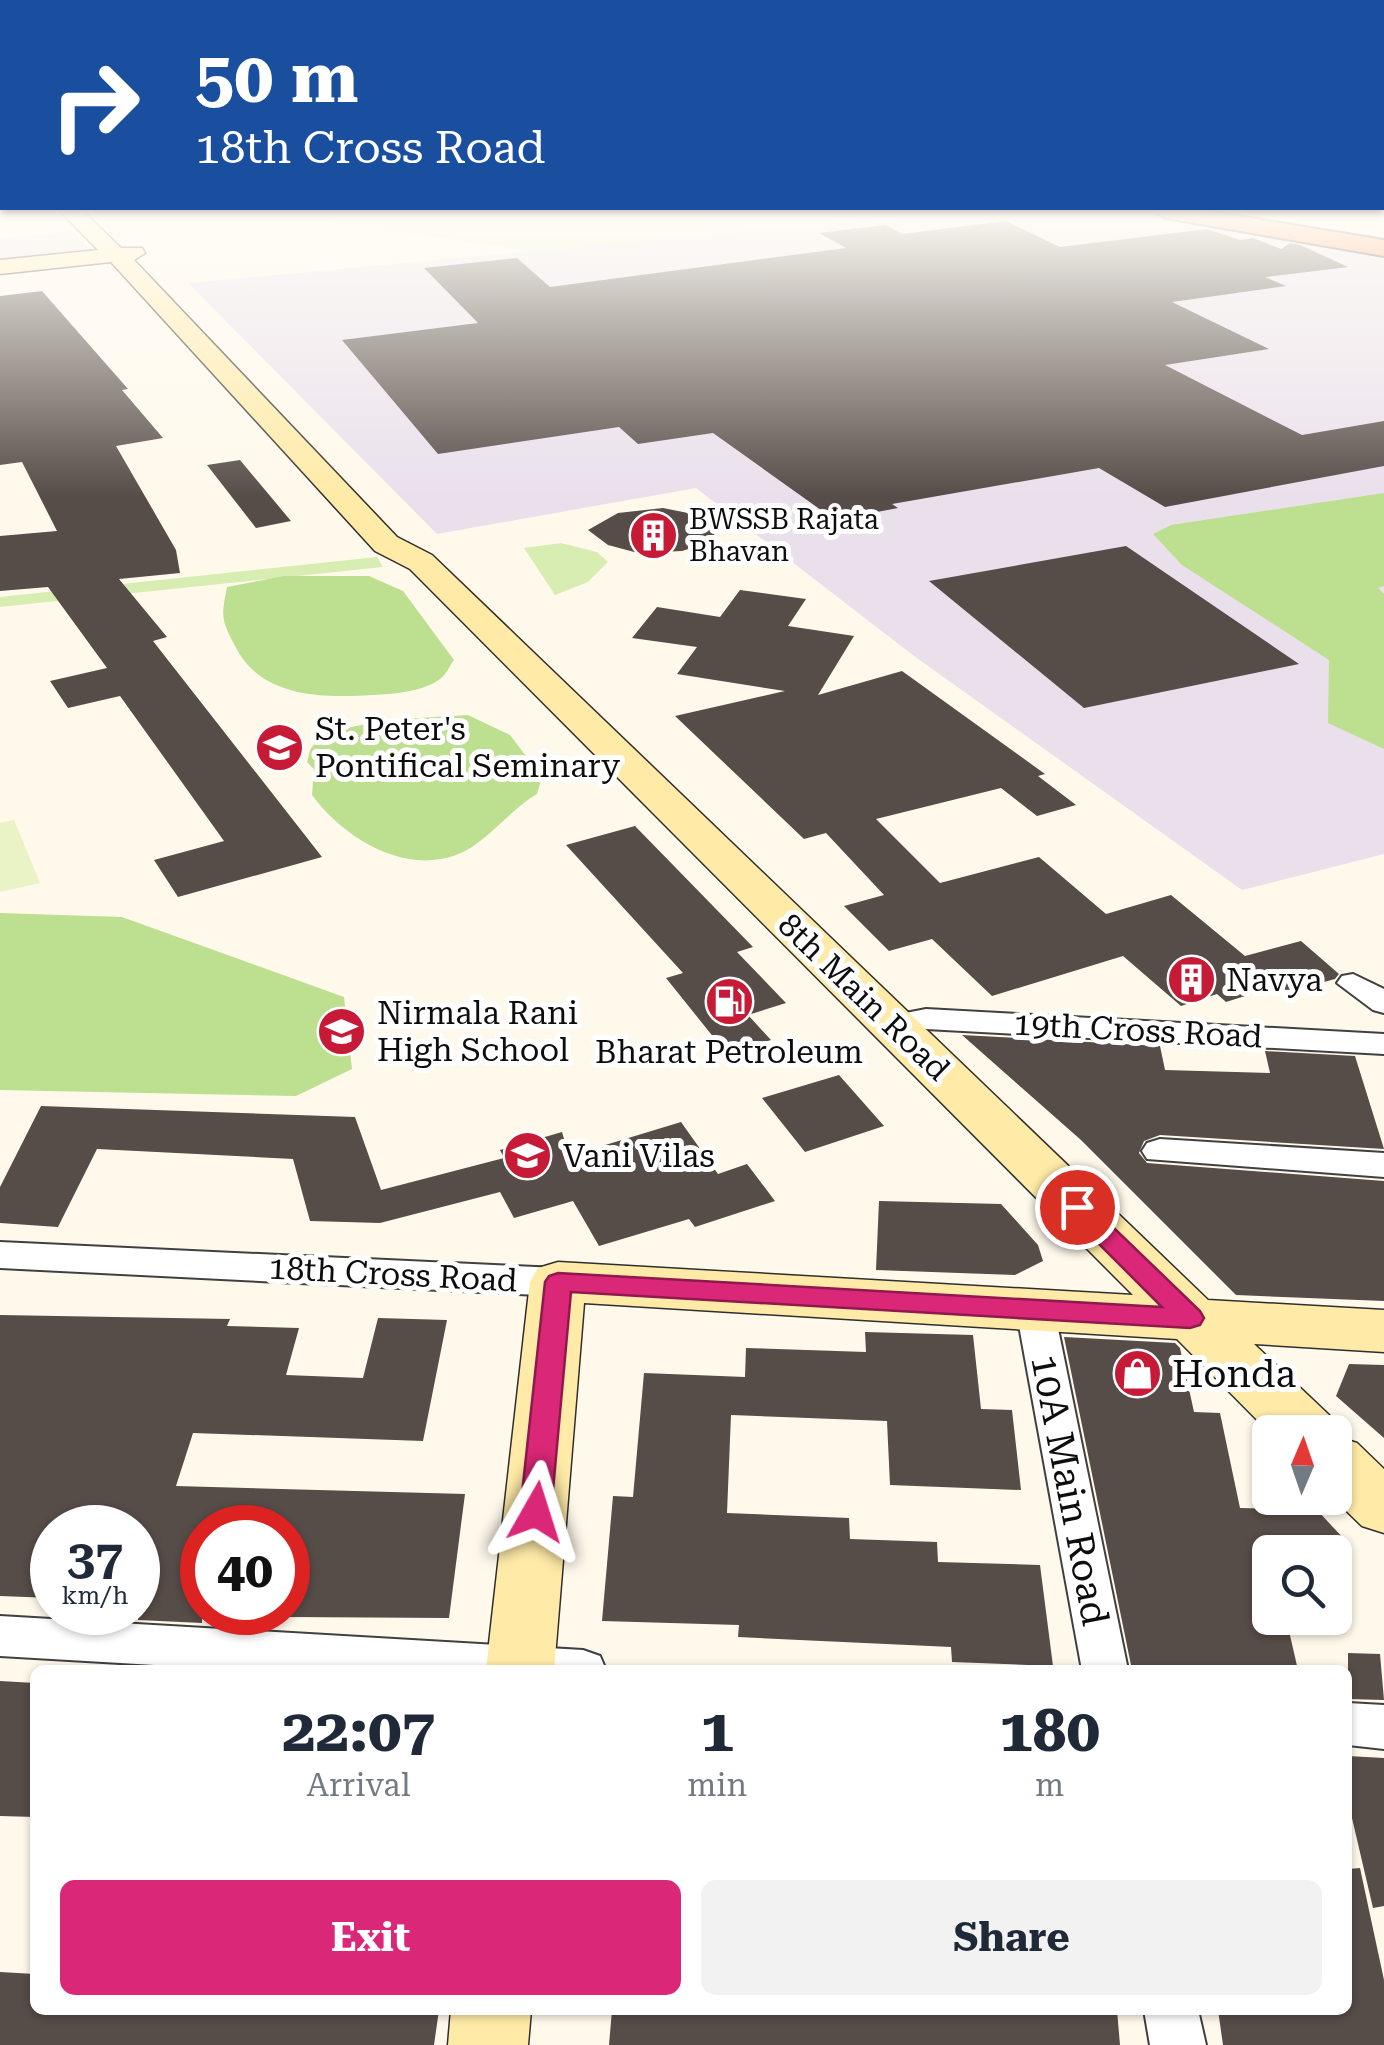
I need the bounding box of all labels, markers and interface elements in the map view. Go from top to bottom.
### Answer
text: 50 m [195,37,359,119]
icon: right [30,40,160,170]
text: 18th Cross Road [195,121,545,174]
place label: BWSSB Rajata Bhavan [689,503,879,568]
building icon: BWSSB Rajata Bhavan [628,509,680,561]
place label: St. Peter's Pontifical Seminary [315,710,620,785]
school or university icon: St. Peter's Pontifical Seminary [254,721,306,773]
street label: 8th Main Road [770,906,958,1088]
building icon: Navya [1165,954,1217,1006]
place label: Navya [1226,961,1323,999]
fuel station icon: Bharat Petroleum [703,976,755,1028]
place label: Nirmala Rani High School [377,994,578,1069]
school or university icon: Nirmala Rani High School [316,1005,368,1057]
street label: 19th Cross Road [1013,1005,1263,1055]
place label: Bharat Petroleum [595,1033,863,1071]
school or university icon: Vani Vilas [502,1130,554,1182]
place label: Vani Vilas [563,1137,715,1175]
pin [1035,1165,1120,1250]
icon: arrive [1050,1180,1105,1235]
street label: 18th Cross Road [268,1249,518,1299]
shop icon: Honda [1111,1348,1163,1400]
street label: 10A Main Road [1022,1351,1118,1629]
place label: Honda [1172,1352,1296,1396]
north arrow [1252,1415,1352,1515]
map controls [1252,1415,1352,1635]
position arrow [484,1460,588,1564]
speed limit sign: 40 [180,1505,310,1635]
text: 37 [67,1529,123,1587]
button: search [1252,1535,1352,1635]
text: km/h [62,1581,128,1610]
text: 22:07 [282,1695,435,1766]
text: 1 [700,1695,734,1766]
text: 180 [999,1695,1100,1766]
text: Arrival [307,1766,411,1804]
text: min [687,1766,747,1804]
text: m [1035,1766,1064,1804]
button: Exit [60,1880,681,1995]
button: Share [701,1880,1322,1995]

